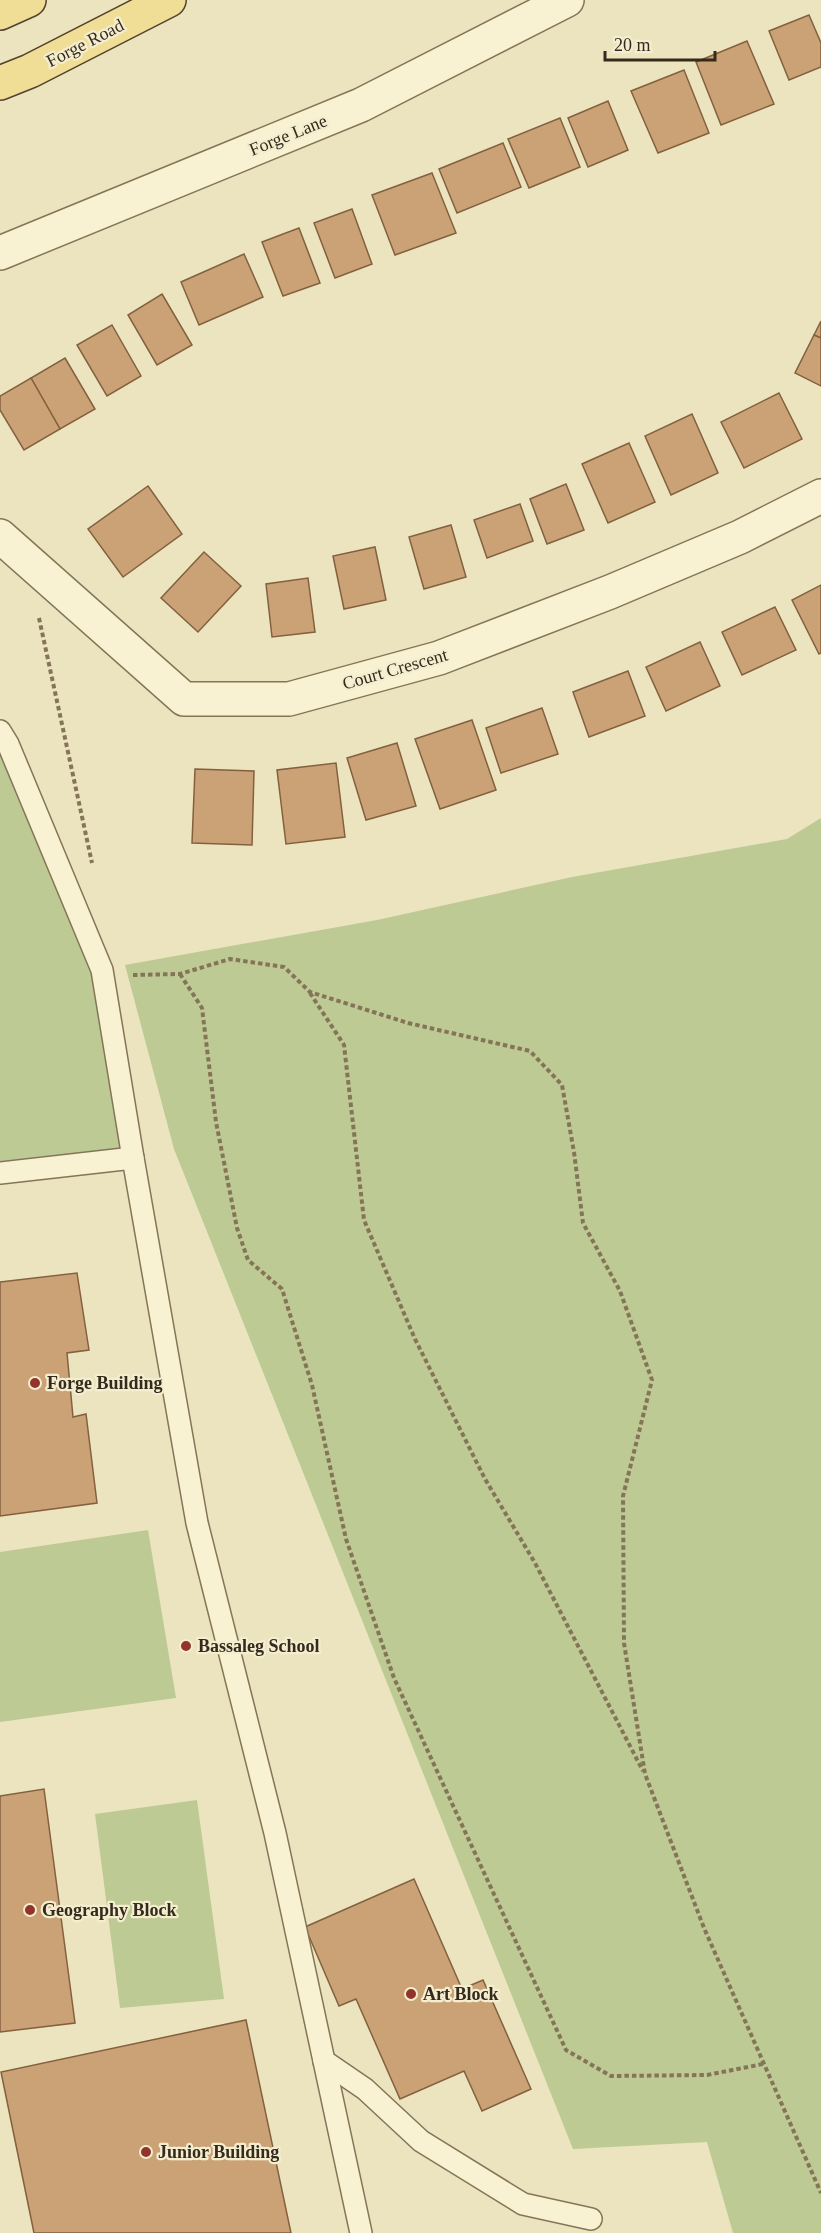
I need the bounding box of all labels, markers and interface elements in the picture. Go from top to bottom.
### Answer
street label: Forge Road [43,15,127,71]
scale bar [605,24,714,62]
text: 20 m [614,35,651,55]
street label: Forge Lane [246,110,330,160]
street label: Court Crescent [340,644,450,694]
place label: Forge Building [47,1373,163,1393]
marker: Forge Building [28,1376,42,1390]
place label: Bassaleg School [198,1636,320,1656]
marker: Bassaleg School [179,1639,193,1653]
place label: Geography Block [42,1900,177,1920]
marker: Geography Block [23,1903,37,1917]
place label: Art Block [423,1984,499,2004]
marker: Art Block [404,1987,418,2001]
place label: Junior Building [158,2142,279,2162]
marker: Junior Building [139,2145,153,2159]

